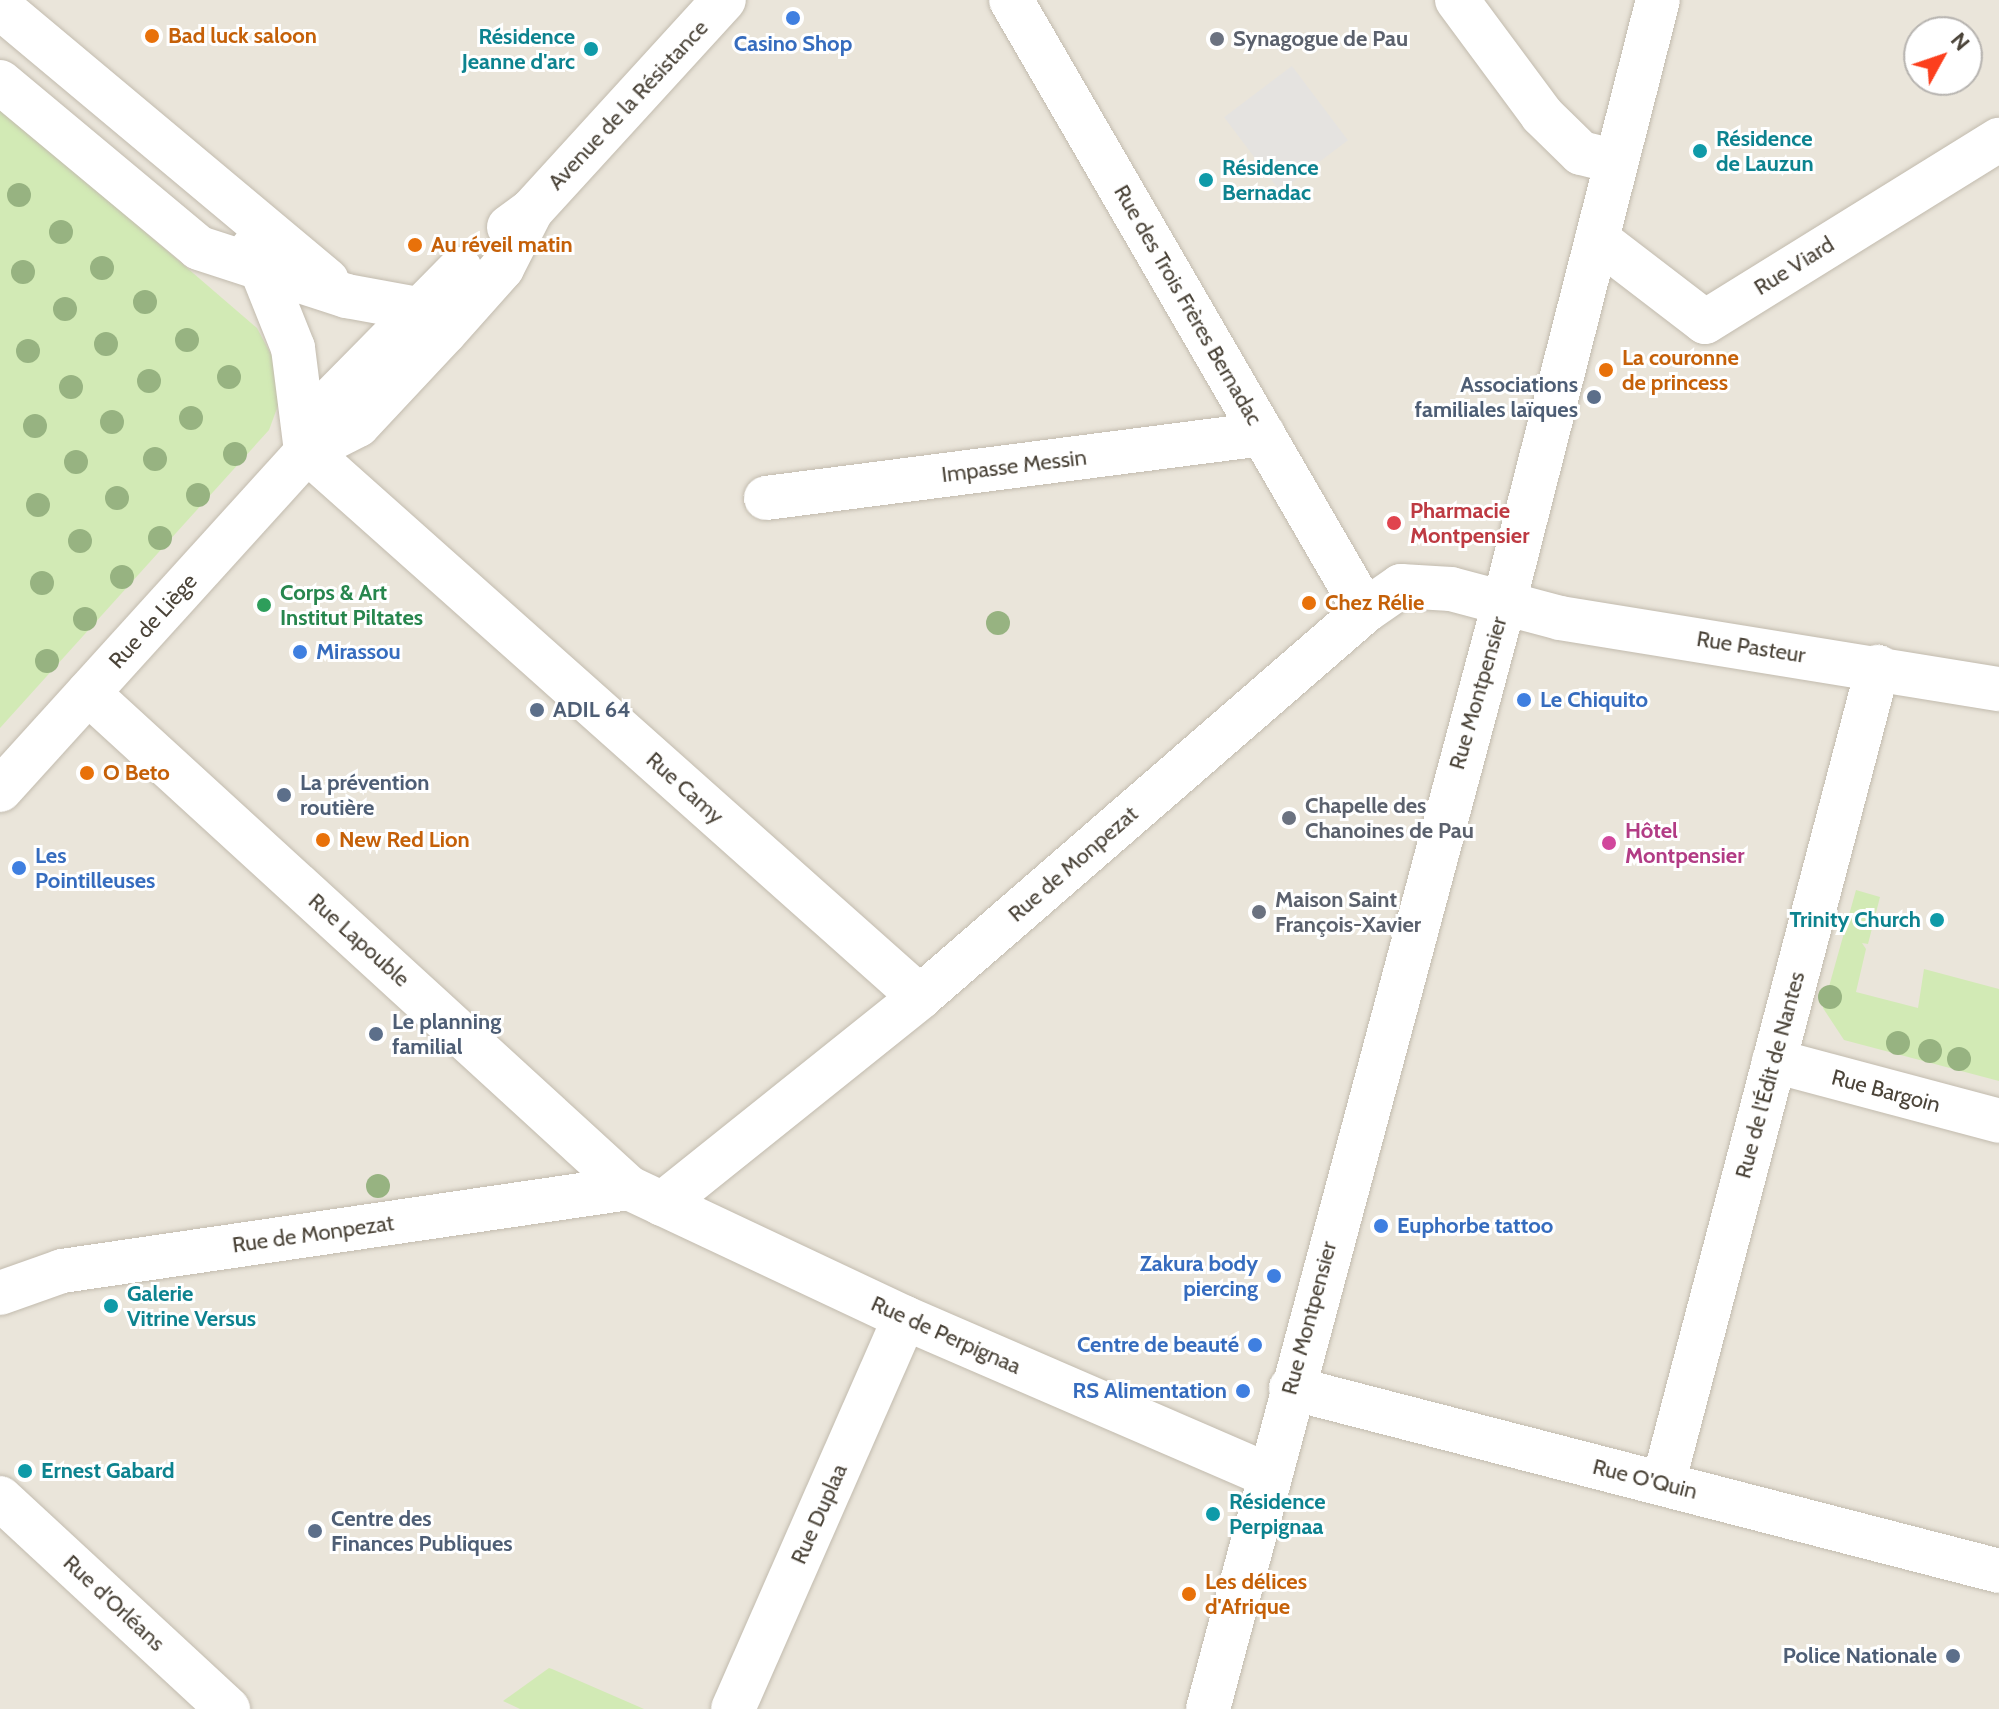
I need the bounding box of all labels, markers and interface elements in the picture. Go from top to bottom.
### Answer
marker: Casino Shop [784,9,802,27]
street label: Avenue de la Résistance [543,15,713,195]
north arrow [1903,16,1983,96]
place label: Bad luck saloon [168,23,317,49]
place label: Résidence Jeanne d'arc [462,23,575,74]
place label: Synagogue de Pau [1233,26,1408,52]
marker: Bad luck saloon [143,27,161,45]
text: N [1945,27,1976,56]
marker: Synagogue de Pau [1208,30,1226,48]
place label: Casino Shop [734,31,852,57]
marker: Résidence Jeanne d'arc [582,40,600,58]
place label: Résidence de Lauzun [1716,125,1814,176]
marker: Résidence de Lauzun [1691,142,1709,160]
place label: Résidence Bernadac [1222,154,1319,206]
marker: Résidence Bernadac [1197,171,1215,189]
street label: Rue des Trois Frères Bernadac [1108,180,1268,430]
street label: Rue Viard [1749,231,1839,301]
place label: Au réveil matin [431,232,573,258]
marker: Au réveil matin [406,236,424,254]
place label: La couronne de princess [1622,344,1739,396]
marker: La couronne de princess [1597,361,1615,379]
place label: Associations familiales laïques [1415,371,1578,422]
marker: Associations familiales laïques [1585,388,1603,406]
street label: Impasse Messin [940,444,1088,488]
place label: Pharmacie Montpensier [1410,497,1529,548]
marker: Pharmacie Montpensier [1385,514,1403,532]
street label: Rue de Liège [104,568,202,674]
place label: Corps & Art Institut Piltates [280,579,423,630]
place label: Chez Rélie [1325,590,1424,616]
marker: Chez Rélie [1300,594,1318,612]
marker: Corps & Art Institut Piltates [255,596,273,614]
street label: Rue Montpensier [1444,614,1512,772]
street label: Rue Pasteur [1695,625,1807,669]
place label: Mirassou [316,639,401,665]
marker: Mirassou [291,643,309,661]
place label: Le Chiquito [1540,687,1648,713]
marker: Le Chiquito [1515,691,1533,709]
place label: ADIL 64 [553,697,631,723]
marker: ADIL 64 [528,701,546,719]
street label: Rue Camy [641,746,729,830]
place label: O Beto [103,760,170,786]
marker: O Beto [78,764,96,782]
place label: La prévention routière [300,769,429,820]
marker: La prévention routière [275,786,293,804]
place label: Chapelle des Chanoines de Pau [1305,792,1474,844]
street label: Rue de Monpezat [1003,801,1143,927]
marker: Chapelle des Chanoines de Pau [1280,809,1298,827]
place label: Hôtel Montpensier [1625,817,1744,868]
place label: New Red Lion [339,827,470,853]
marker: New Red Lion [314,831,332,849]
marker: Hôtel Montpensier [1600,834,1618,852]
place label: Les Pointilleuses [35,842,155,894]
marker: Les Pointilleuses [10,859,28,877]
place label: Maison Saint François-Xavier [1275,886,1421,938]
street label: Rue Lapouble [303,888,415,992]
marker: Maison Saint François-Xavier [1250,903,1268,921]
place label: Trinity Church [1790,907,1921,933]
marker: Trinity Church [1928,911,1946,929]
street label: Rue de l'Édit de Nantes [1730,969,1810,1181]
place label: Le planning familial [392,1008,501,1060]
marker: Le planning familial [367,1025,385,1043]
street label: Rue Bargoin [1829,1064,1943,1118]
street label: Rue de Monpezat [231,1210,395,1258]
place label: Euphorbe tattoo [1397,1213,1553,1239]
marker: Euphorbe tattoo [1372,1217,1390,1235]
street label: Rue Montpensier [1276,1238,1342,1398]
place label: Zakura body piercing [1140,1250,1258,1302]
marker: Zakura body piercing [1265,1267,1283,1285]
place label: Galerie Vitrine Versus [127,1280,256,1332]
street label: Rue de Perpignaa [867,1290,1025,1380]
marker: Galerie Vitrine Versus [102,1297,120,1315]
place label: Centre de beauté [1077,1332,1239,1358]
marker: Centre de beauté [1246,1336,1264,1354]
place label: RS Alimentation [1073,1378,1227,1404]
marker: RS Alimentation [1234,1382,1252,1400]
street label: Rue O'Quin [1590,1453,1700,1505]
place label: Ernest Gabard [41,1458,175,1484]
street label: Rue Duplaa [785,1460,853,1568]
marker: Ernest Gabard [16,1462,34,1480]
place label: Résidence Perpignaa [1229,1488,1326,1540]
place label: Centre des Finances Publiques [331,1505,513,1556]
marker: Résidence Perpignaa [1204,1505,1222,1523]
marker: Centre des Finances Publiques [306,1522,324,1540]
street label: Rue d'Orléans [58,1549,170,1657]
place label: Les délices d'Afrique [1205,1568,1307,1620]
marker: Les délices d'Afrique [1180,1585,1198,1603]
place label: Police Nationale [1783,1643,1937,1669]
marker: Police Nationale [1944,1647,1962,1665]

